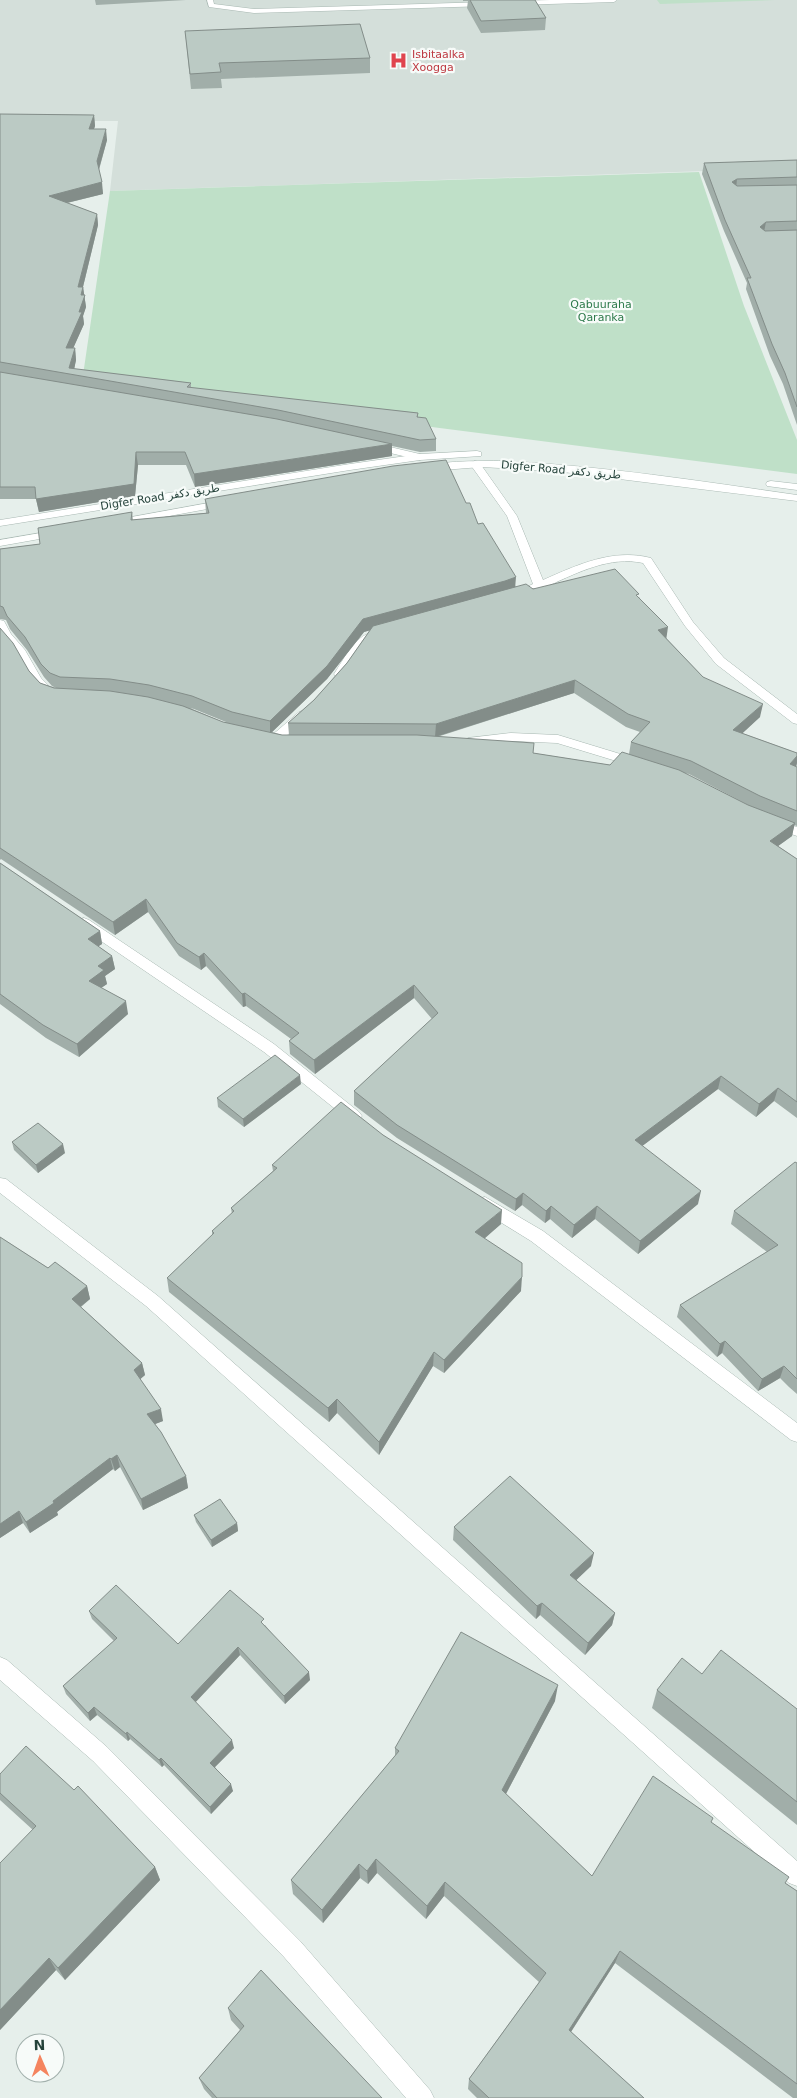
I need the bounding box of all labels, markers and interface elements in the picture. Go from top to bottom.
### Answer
place label: Isbitaalka Xoogga [412,48,465,74]
hospital icon: Isbitaalka Xoogga [388,50,408,70]
park label: Qabuuraha Qaranka [570,298,632,324]
street label: Digfer Road طريق دكفر [500,458,622,483]
street label: Digfer Road طريق دكفر [99,481,221,514]
north arrow [15,2033,65,2083]
text: N [33,2037,46,2053]

